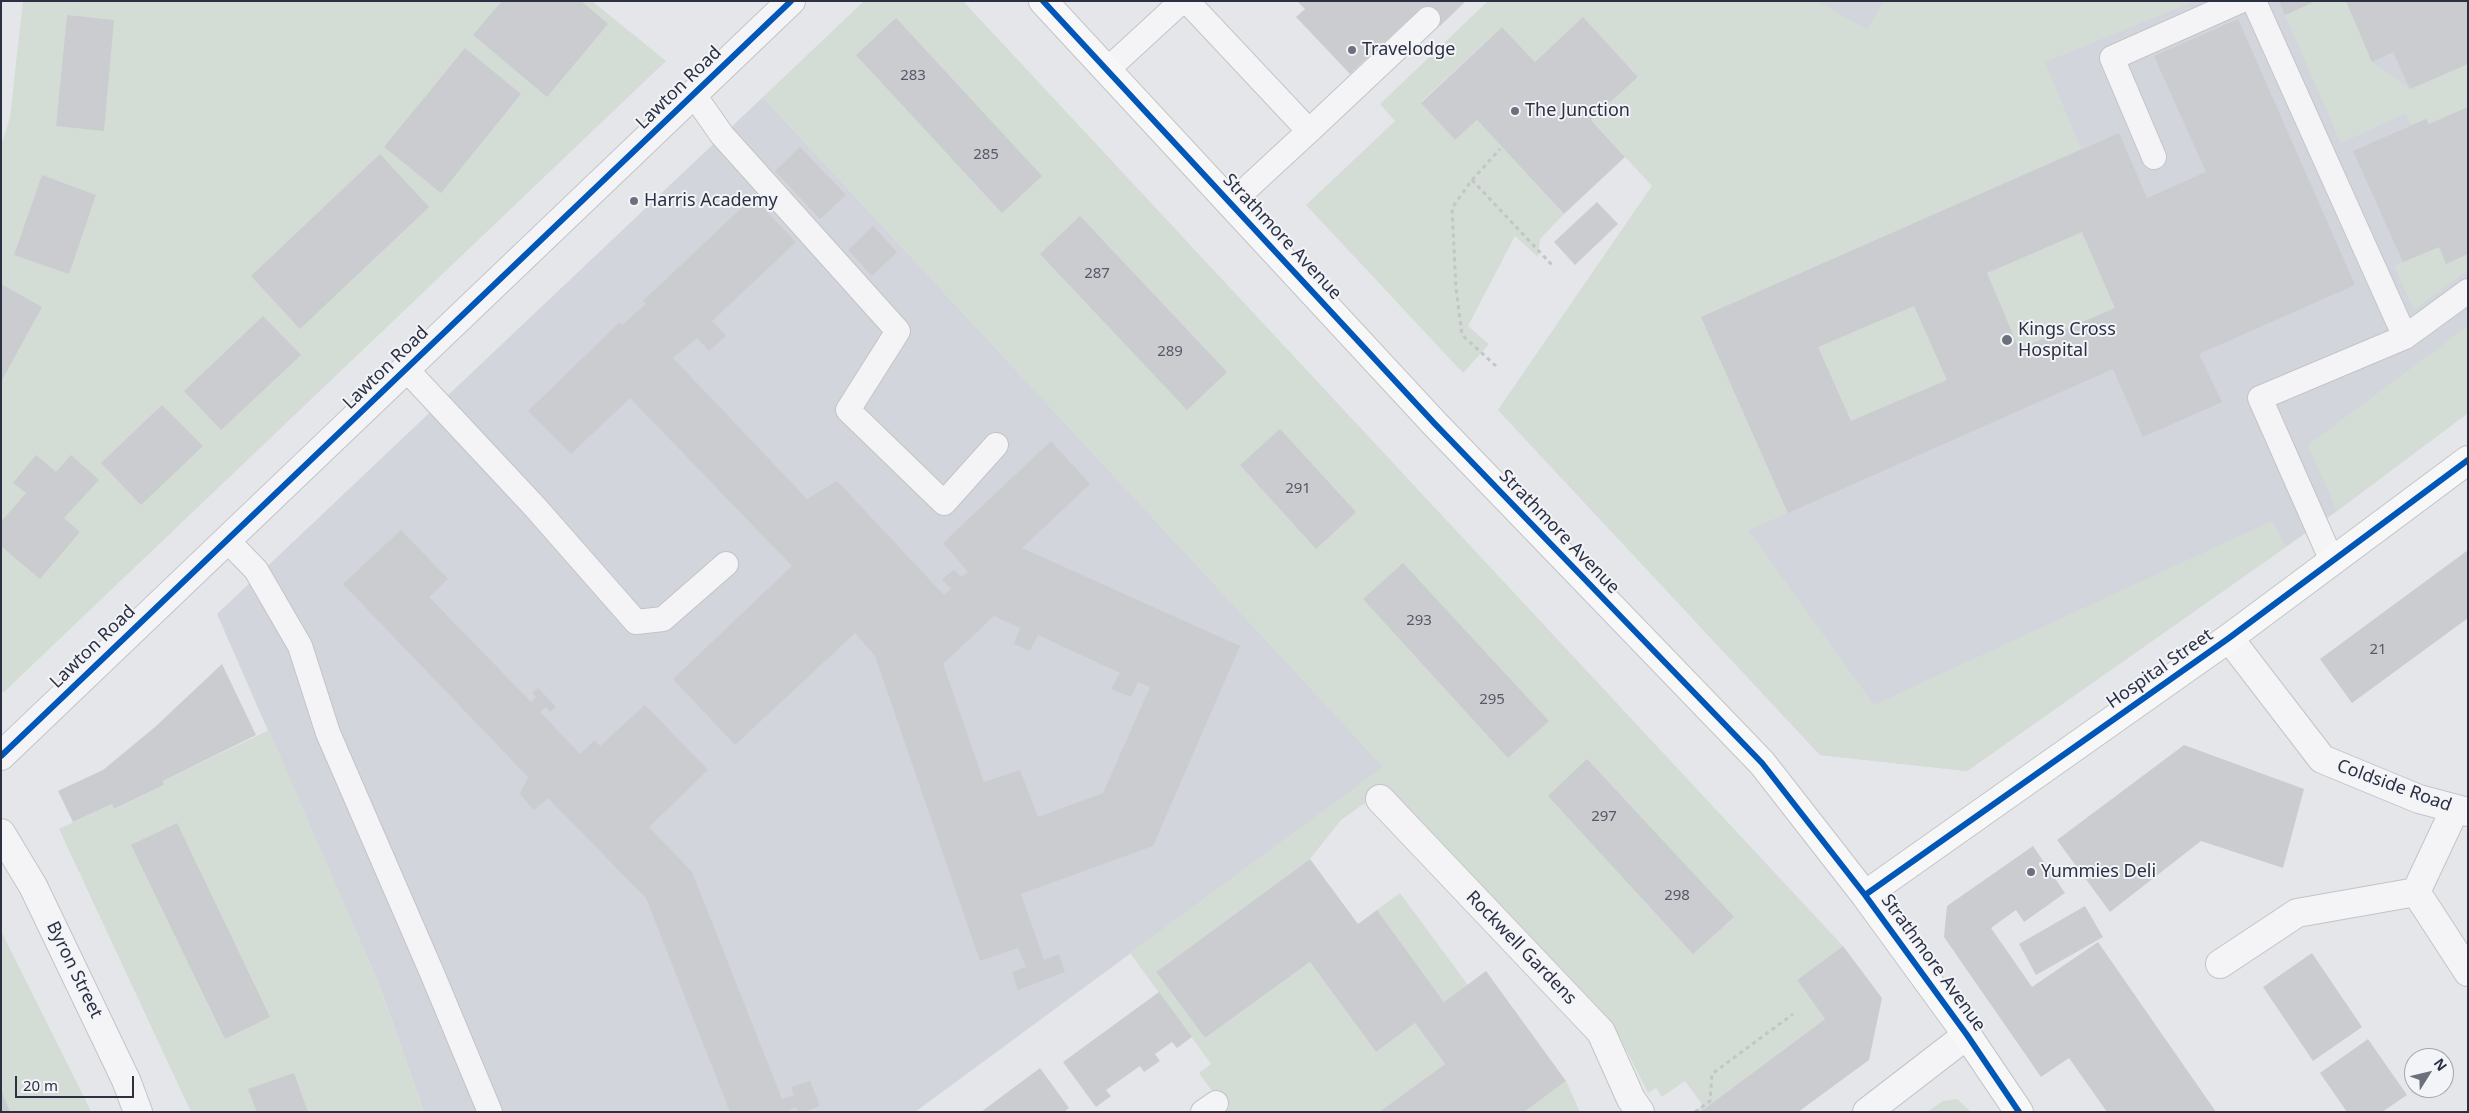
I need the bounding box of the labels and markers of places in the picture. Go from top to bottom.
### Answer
place label: Travelodge [1362,39,1455,61]
marker: Travelodge [1346,44,1358,56]
place label: The Junction [1525,100,1630,122]
marker: The Junction [1509,105,1521,117]
place label: Harris Academy [644,190,778,212]
marker: Harris Academy [628,195,640,207]
place label: Kings Cross Hospital [2018,319,2116,362]
marker: Kings Cross Hospital [2000,333,2014,347]
place label: Yummies Deli [2041,861,2156,883]
marker: Yummies Deli [2025,866,2037,878]

